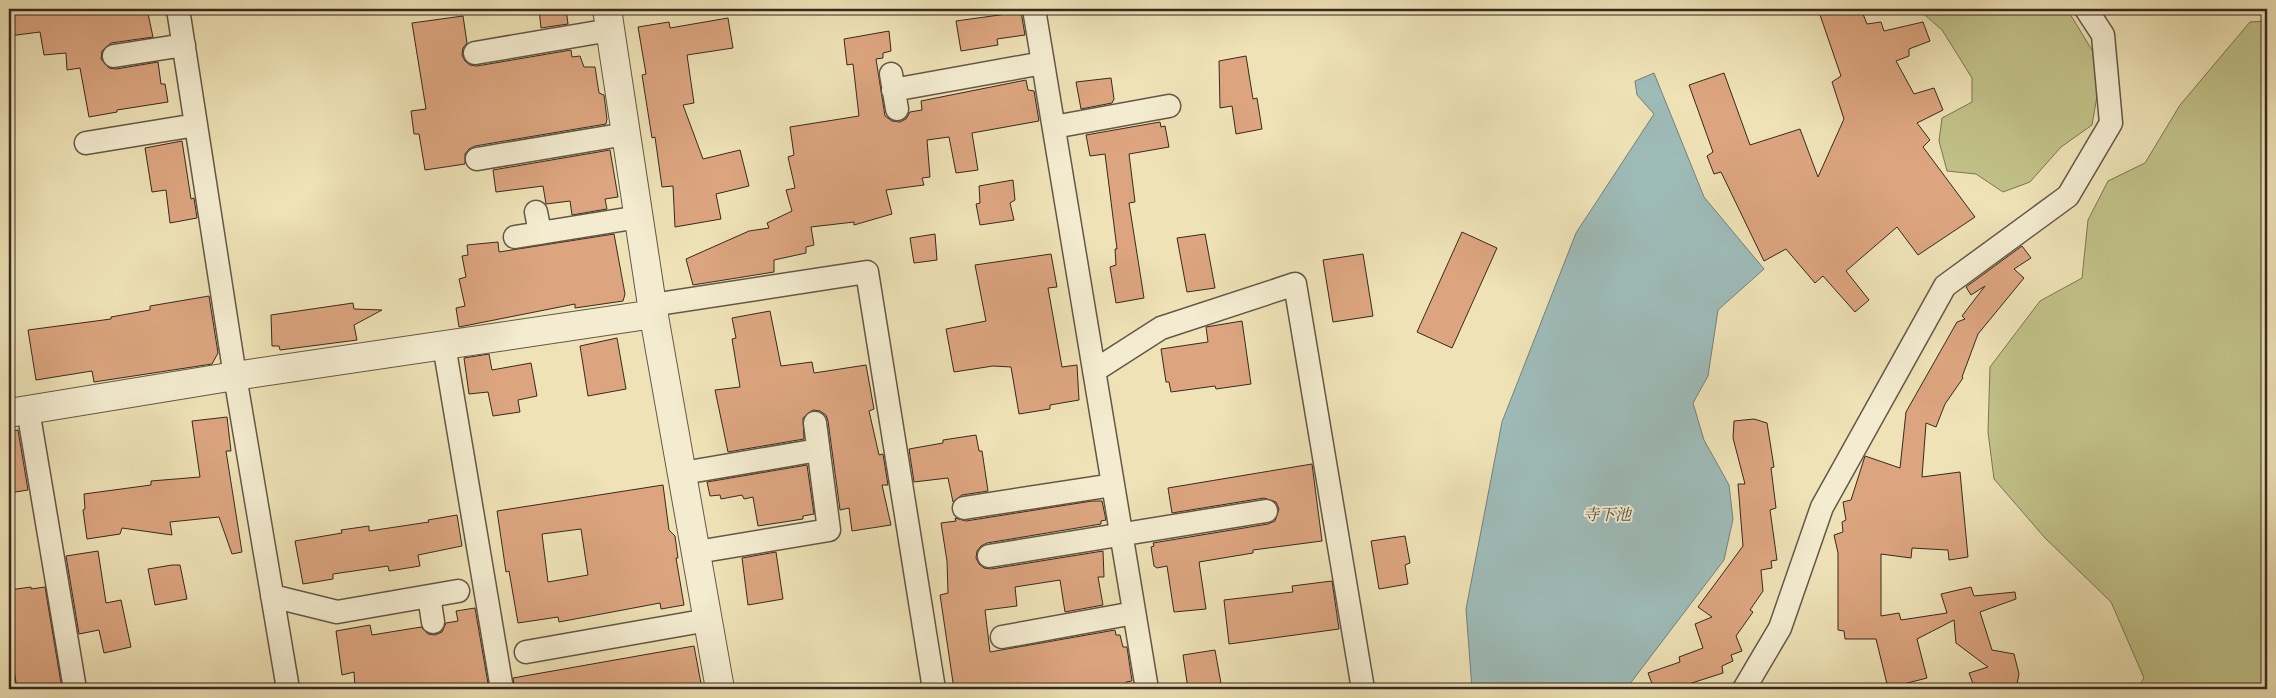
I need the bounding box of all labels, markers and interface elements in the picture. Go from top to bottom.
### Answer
water label: 寺下池 [1583,504,1633,524]

